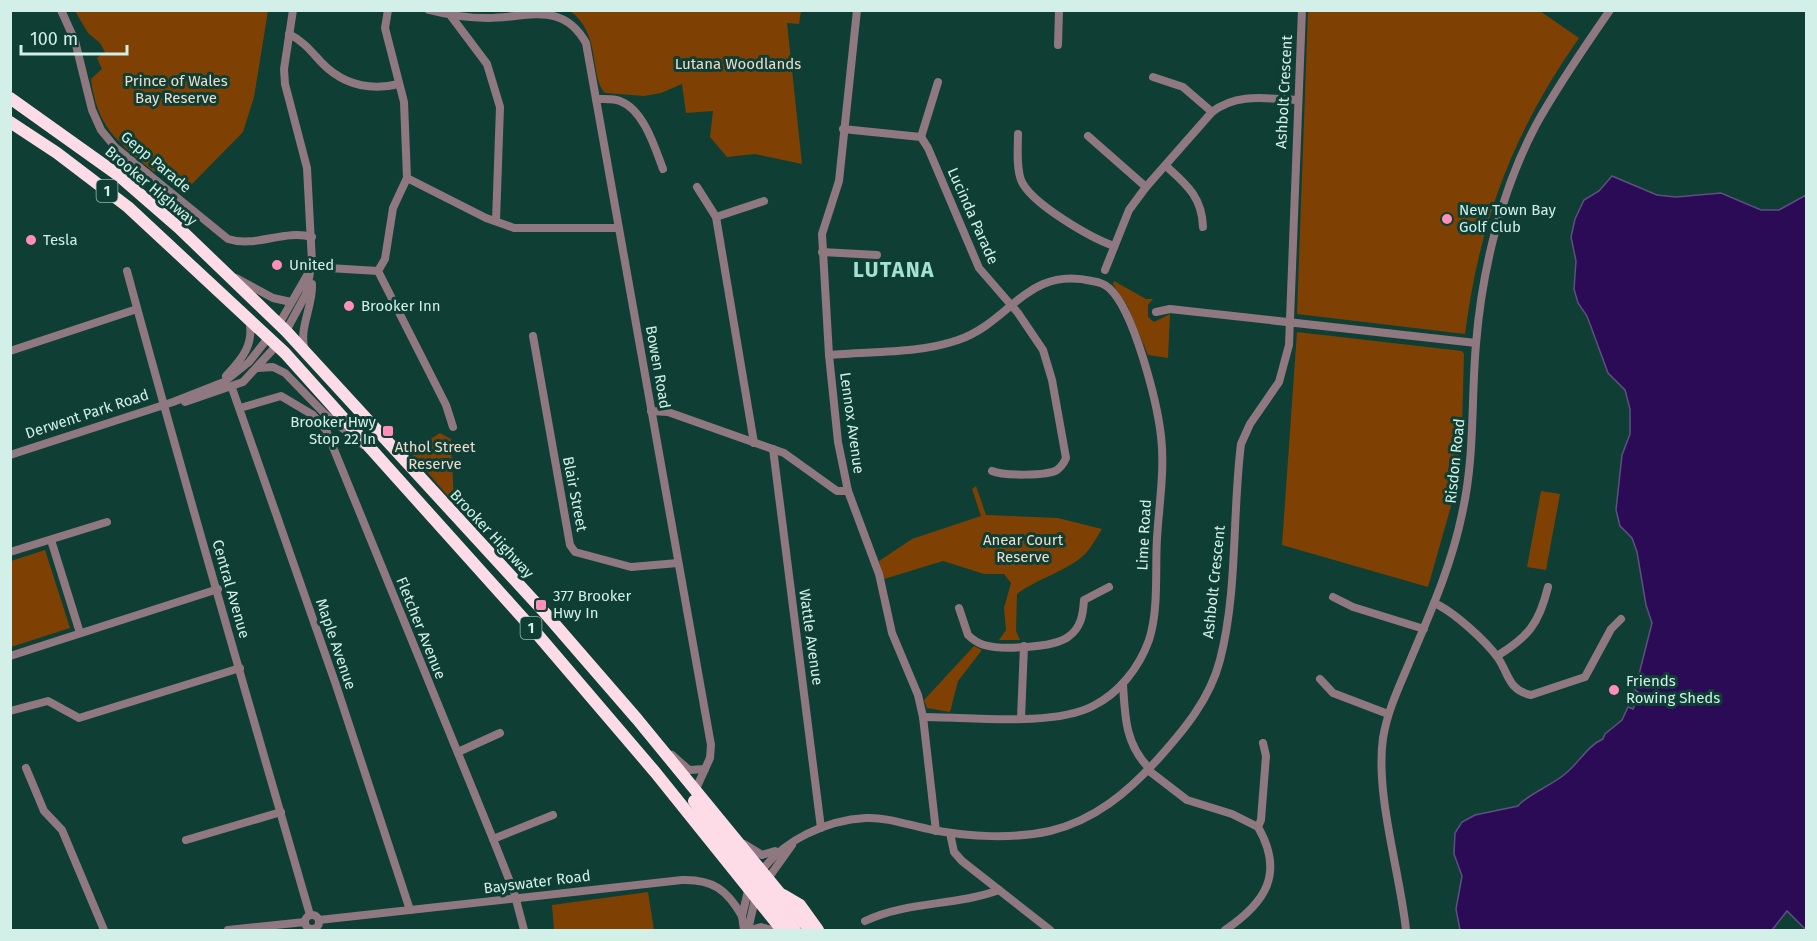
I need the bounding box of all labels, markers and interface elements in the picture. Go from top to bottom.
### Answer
scale bar [21,18,128,56]
text: 100 m [30,28,78,50]
street label: Ashbolt Crescent [1272,34,1296,149]
park label: Lutana Woodlands [675,55,801,73]
park label: Prince of Wales Bay Reserve [124,72,228,107]
street label: Gepp Parade [117,127,195,197]
street label: Brooker Highway [101,142,201,230]
street label: Lucinda Parade [944,165,1002,267]
road number: 1 [96,180,118,202]
place label: New Town Bay Golf Club [1459,201,1556,236]
marker: New Town Bay Golf Club [1440,212,1454,226]
place label: Tesla [43,231,78,249]
marker: Tesla [24,233,38,247]
place label: United [289,256,334,274]
district label: LUTANA [853,257,935,283]
marker: United [270,258,284,272]
place label: Brooker Inn [361,297,440,315]
marker: Brooker Inn [342,299,356,313]
street label: Bowen Road [642,324,674,410]
street label: Lennox Avenue [836,371,868,475]
street label: Derwent Park Road [23,386,151,442]
place label: Brooker Hwy Stop 22 In [290,413,377,448]
street label: Risdon Road [1442,418,1468,504]
marker: Brooker Hwy Stop 22 In [381,424,395,438]
park label: Athol Street Reserve [395,438,476,473]
street label: Blair Street [559,455,591,534]
street label: Brooker Highway [446,486,538,582]
street label: Lime Road [1133,499,1155,571]
street label: Ashbolt Crescent [1199,524,1229,640]
park label: Anear Court Reserve [983,531,1064,566]
street label: Central Avenue [208,538,254,640]
street label: Fletcher Avenue [392,574,450,682]
place label: 377 Brooker Hwy In [553,587,631,622]
street label: Wattle Avenue [795,588,827,686]
street label: Maple Avenue [312,596,360,692]
marker: 377 Brooker Hwy In [534,598,548,612]
road number: 1 [520,617,542,639]
place label: Friends Rowing Sheds [1626,672,1720,707]
marker: Friends Rowing Sheds [1607,683,1621,697]
street label: Bayswater Road [482,867,592,897]

